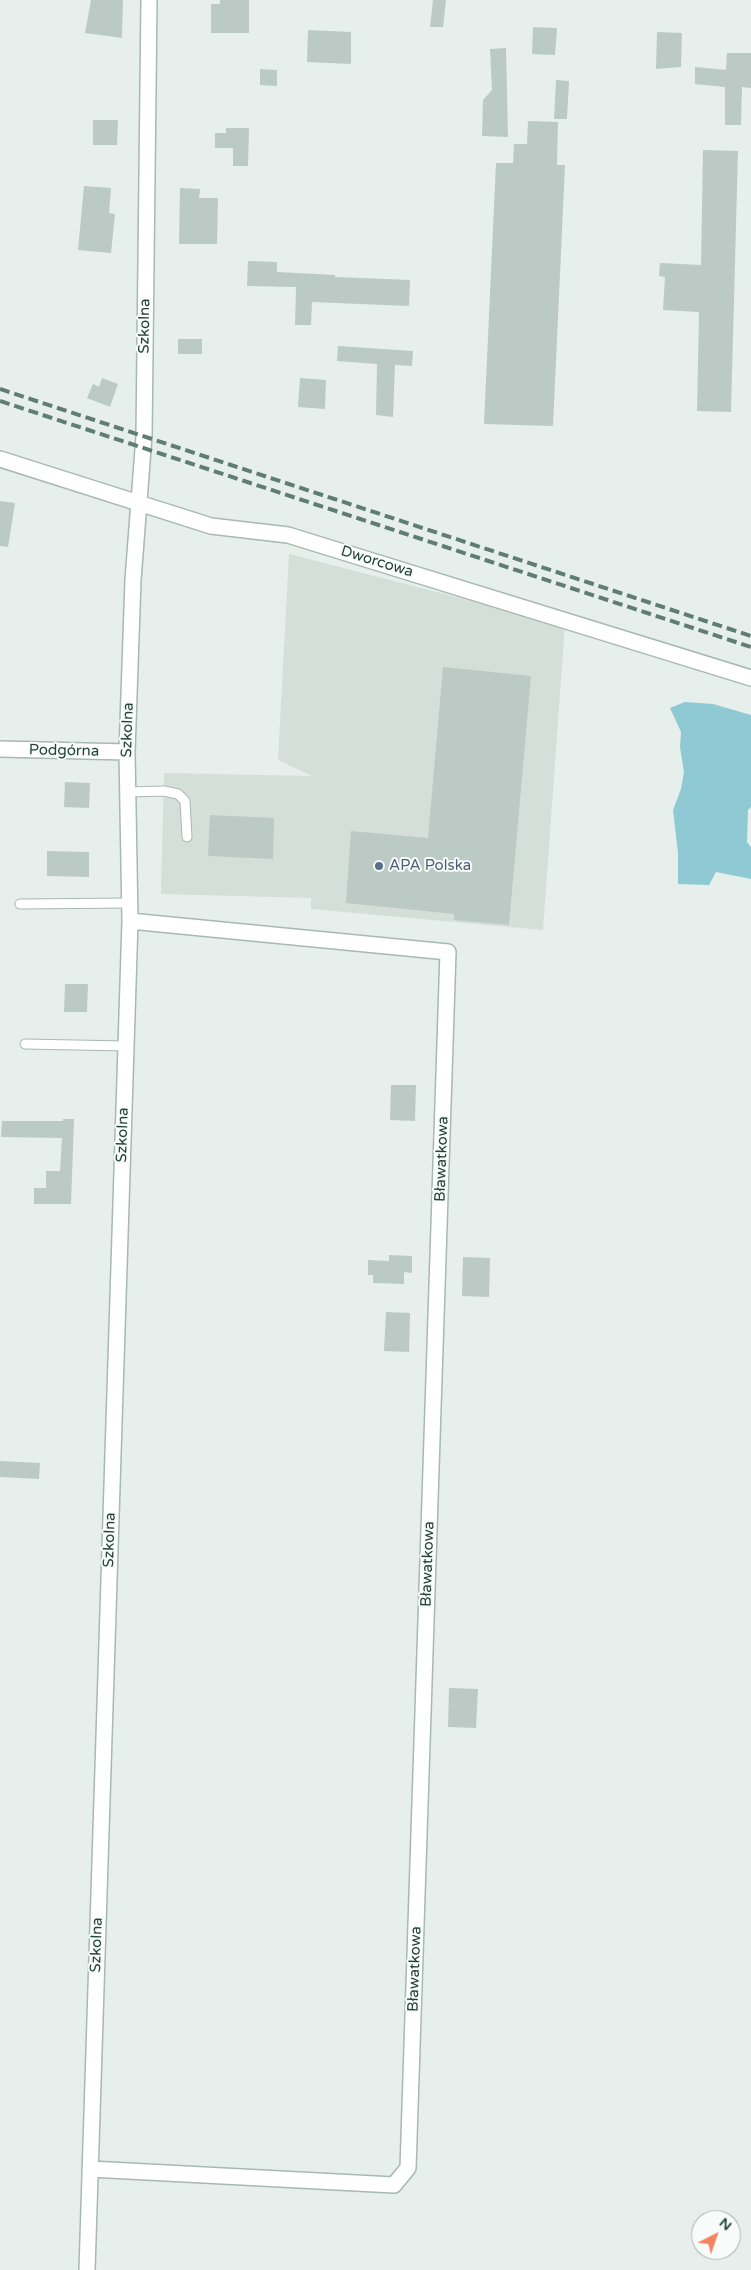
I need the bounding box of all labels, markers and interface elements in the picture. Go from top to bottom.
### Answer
street label: Szkolna [136,298,154,354]
street label: Dworcowa [339,542,415,582]
street label: Szkolna [118,702,138,758]
street label: Podgórna [29,741,99,761]
place label: APA Polska [389,857,471,875]
marker: APA Polska [373,860,385,872]
street label: Szkolna [113,1107,133,1163]
street label: Bławatkowa [432,1116,452,1202]
street label: Szkolna [100,1512,120,1568]
street label: Bławatkowa [418,1521,438,1607]
street label: Szkolna [87,1917,107,1973]
street label: Bławatkowa [405,1926,425,2012]
north arrow [691,2210,741,2260]
text: N [716,2214,735,2234]

